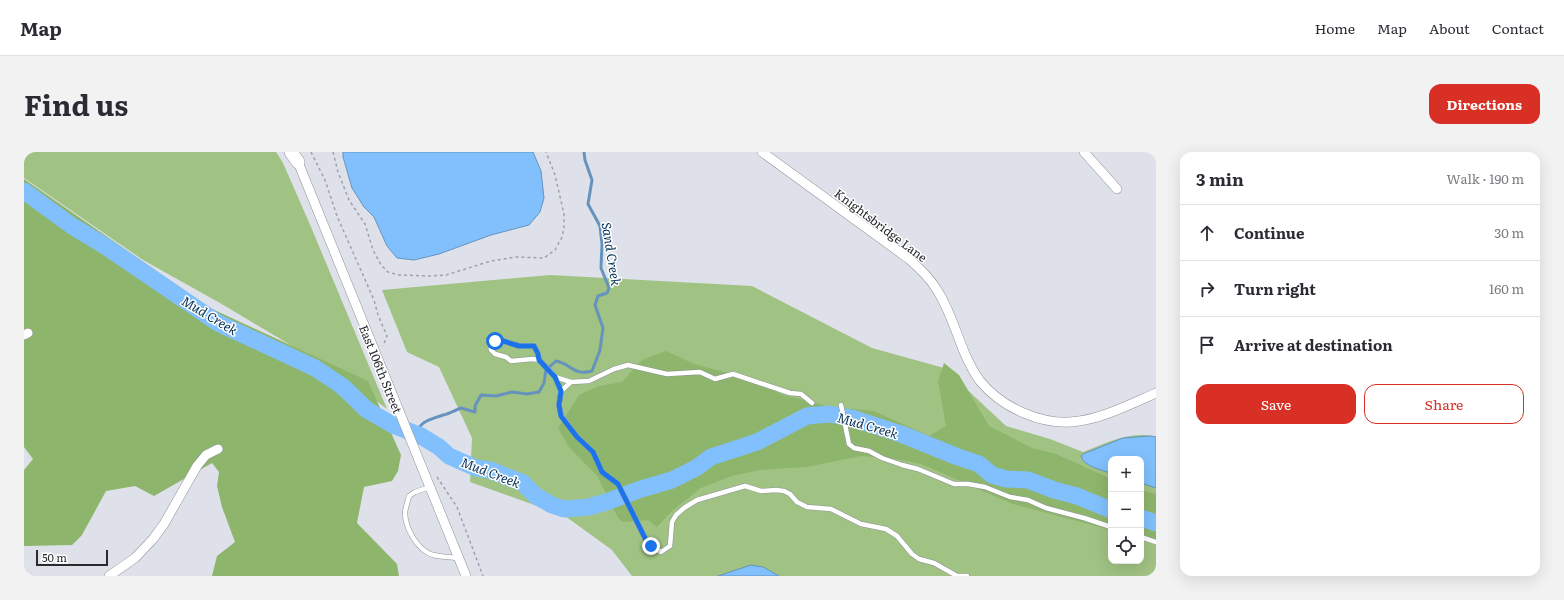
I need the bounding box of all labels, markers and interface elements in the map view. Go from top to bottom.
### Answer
text: Map [20,14,62,42]
text: Home [1315,18,1355,38]
text: Map [1377,18,1407,38]
text: About [1429,18,1470,38]
text: Contact [1492,18,1544,38]
text: Find us [24,83,128,125]
button: Directions [1429,84,1540,124]
text: 3 min [1196,166,1244,191]
text: Walk · 190 m [1446,169,1524,188]
street label: Knightsbridge Lane [831,184,931,266]
water label: Sand Creek [598,221,627,288]
text: Continue [1234,221,1304,244]
icon: ahead [1196,222,1218,244]
text: 30 m [1494,223,1524,242]
text: Turn right [1234,277,1316,300]
icon: right [1196,278,1218,300]
text: 160 m [1489,279,1524,298]
water label: Mud Creek [178,291,242,340]
street label: East 106th Street [355,322,407,416]
route start [486,332,504,350]
text: Arrive at destination [1234,333,1393,356]
icon: arrive [1196,334,1218,356]
button: Save [1196,384,1356,424]
button: Share [1364,384,1524,424]
water label: Mud Creek [836,407,901,443]
water label: Mud Creek [459,452,524,492]
map controls [1108,456,1144,564]
button: + [1108,456,1144,492]
button: − [1108,492,1144,528]
button: locate [1108,528,1144,564]
route end [642,537,660,555]
scale bar [36,548,108,567]
text: 50 m [42,549,67,565]

